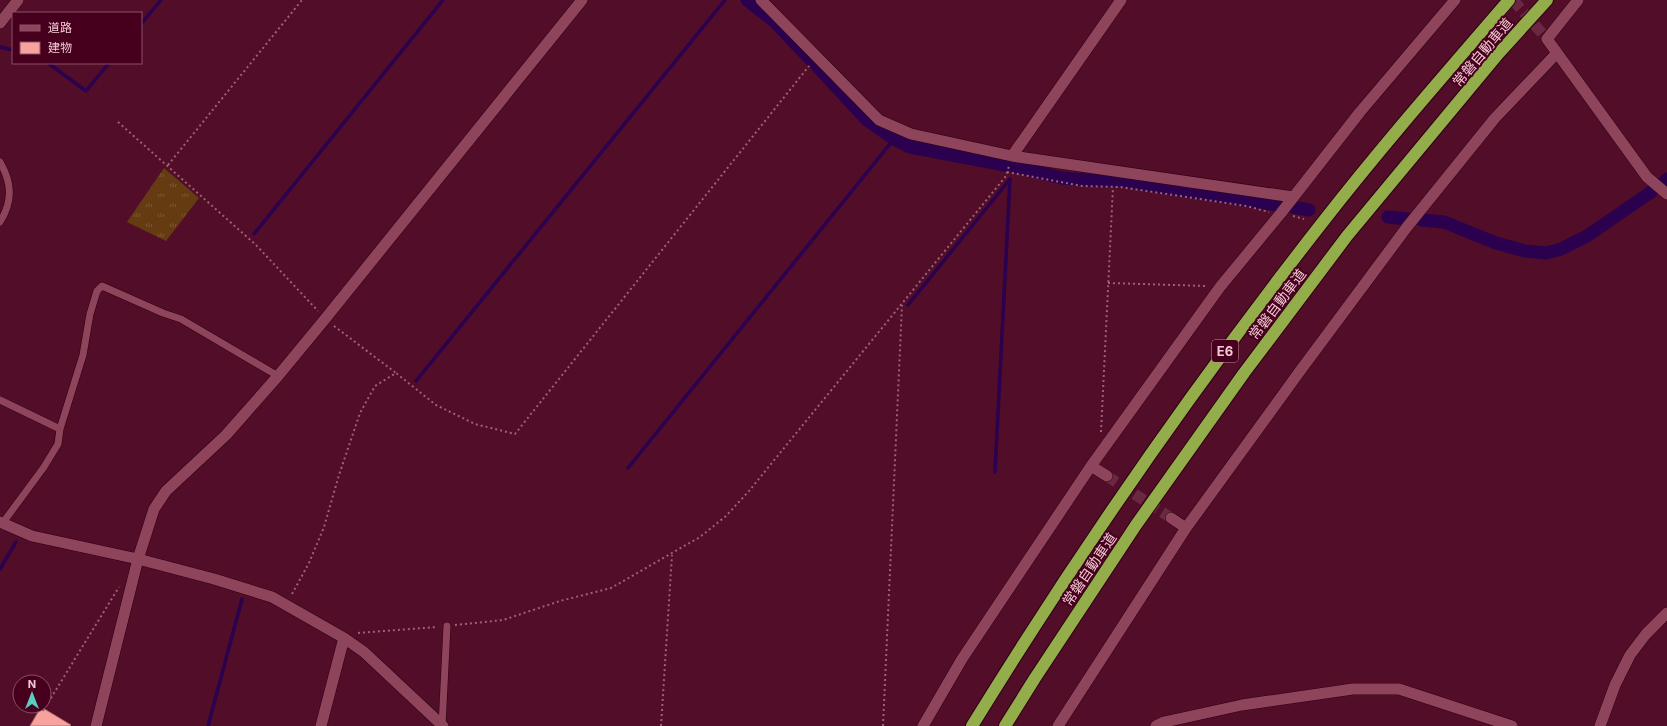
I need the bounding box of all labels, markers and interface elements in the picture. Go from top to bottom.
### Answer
legend [12,12,142,64]
street label: 常磐自動車道 [1448,14,1516,90]
text: 道路 [48,20,72,35]
text: 建物 [48,40,72,55]
street label: 常磐自動車道 [1245,265,1309,343]
road number: E6 [1212,340,1238,362]
street label: 常磐自動車道 [1058,529,1120,609]
north arrow [12,674,52,714]
text: N [28,677,36,691]

